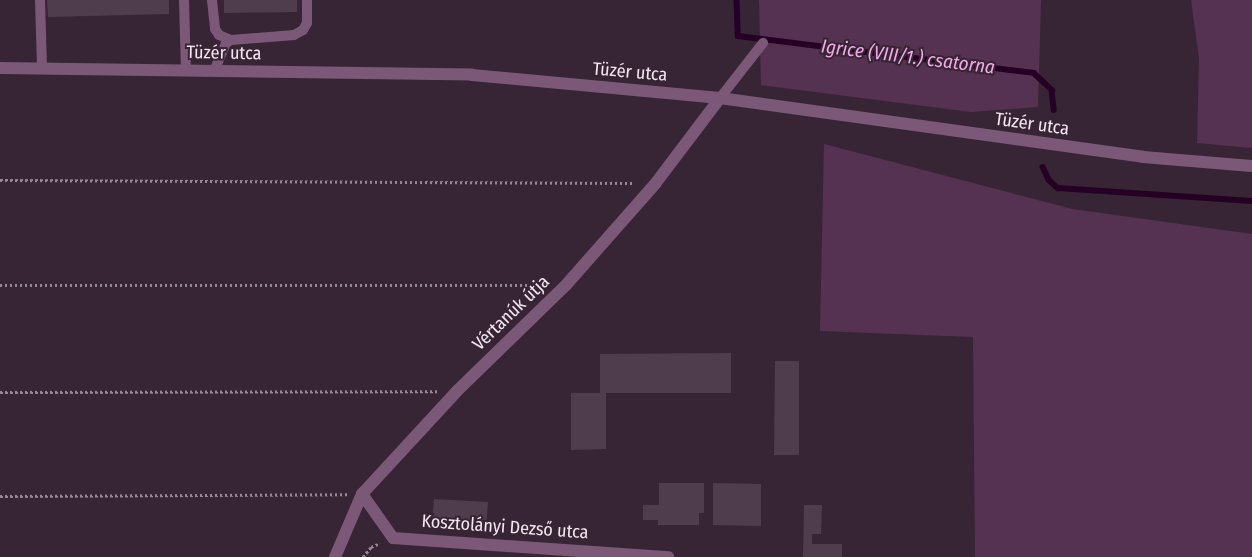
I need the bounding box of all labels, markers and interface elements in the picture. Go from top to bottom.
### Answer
water label: Igrice (VIII/1.) csatorna [820,35,996,79]
street label: Tüzér utca [186,42,262,64]
street label: Tüzér utca [592,58,668,86]
street label: Tüzér utca [993,108,1071,140]
street label: Vértanúk útja [468,271,554,355]
street label: Kosztolányi Dezső utca [421,510,589,544]

